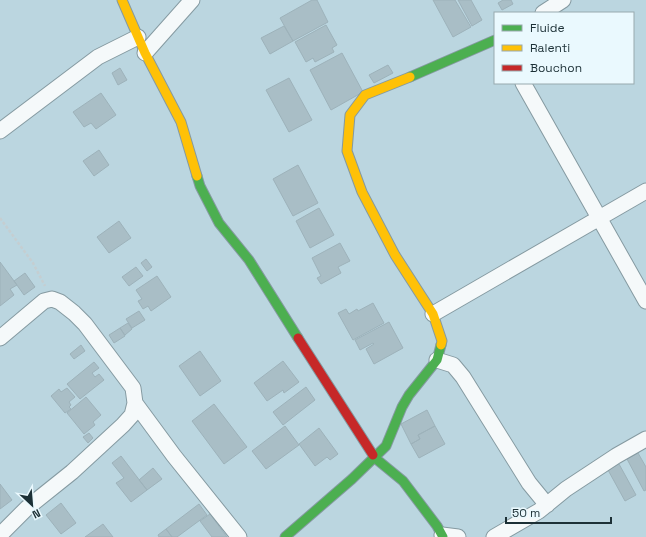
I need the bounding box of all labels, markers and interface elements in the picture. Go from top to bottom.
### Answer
legend [494,12,634,84]
text: Fluide [530,20,565,36]
text: Ralenti [530,40,570,56]
text: Bouchon [530,60,582,76]
north arrow [12,485,52,525]
scale bar [506,499,611,525]
text: 50 m [512,505,540,521]
text: N [30,506,43,522]

